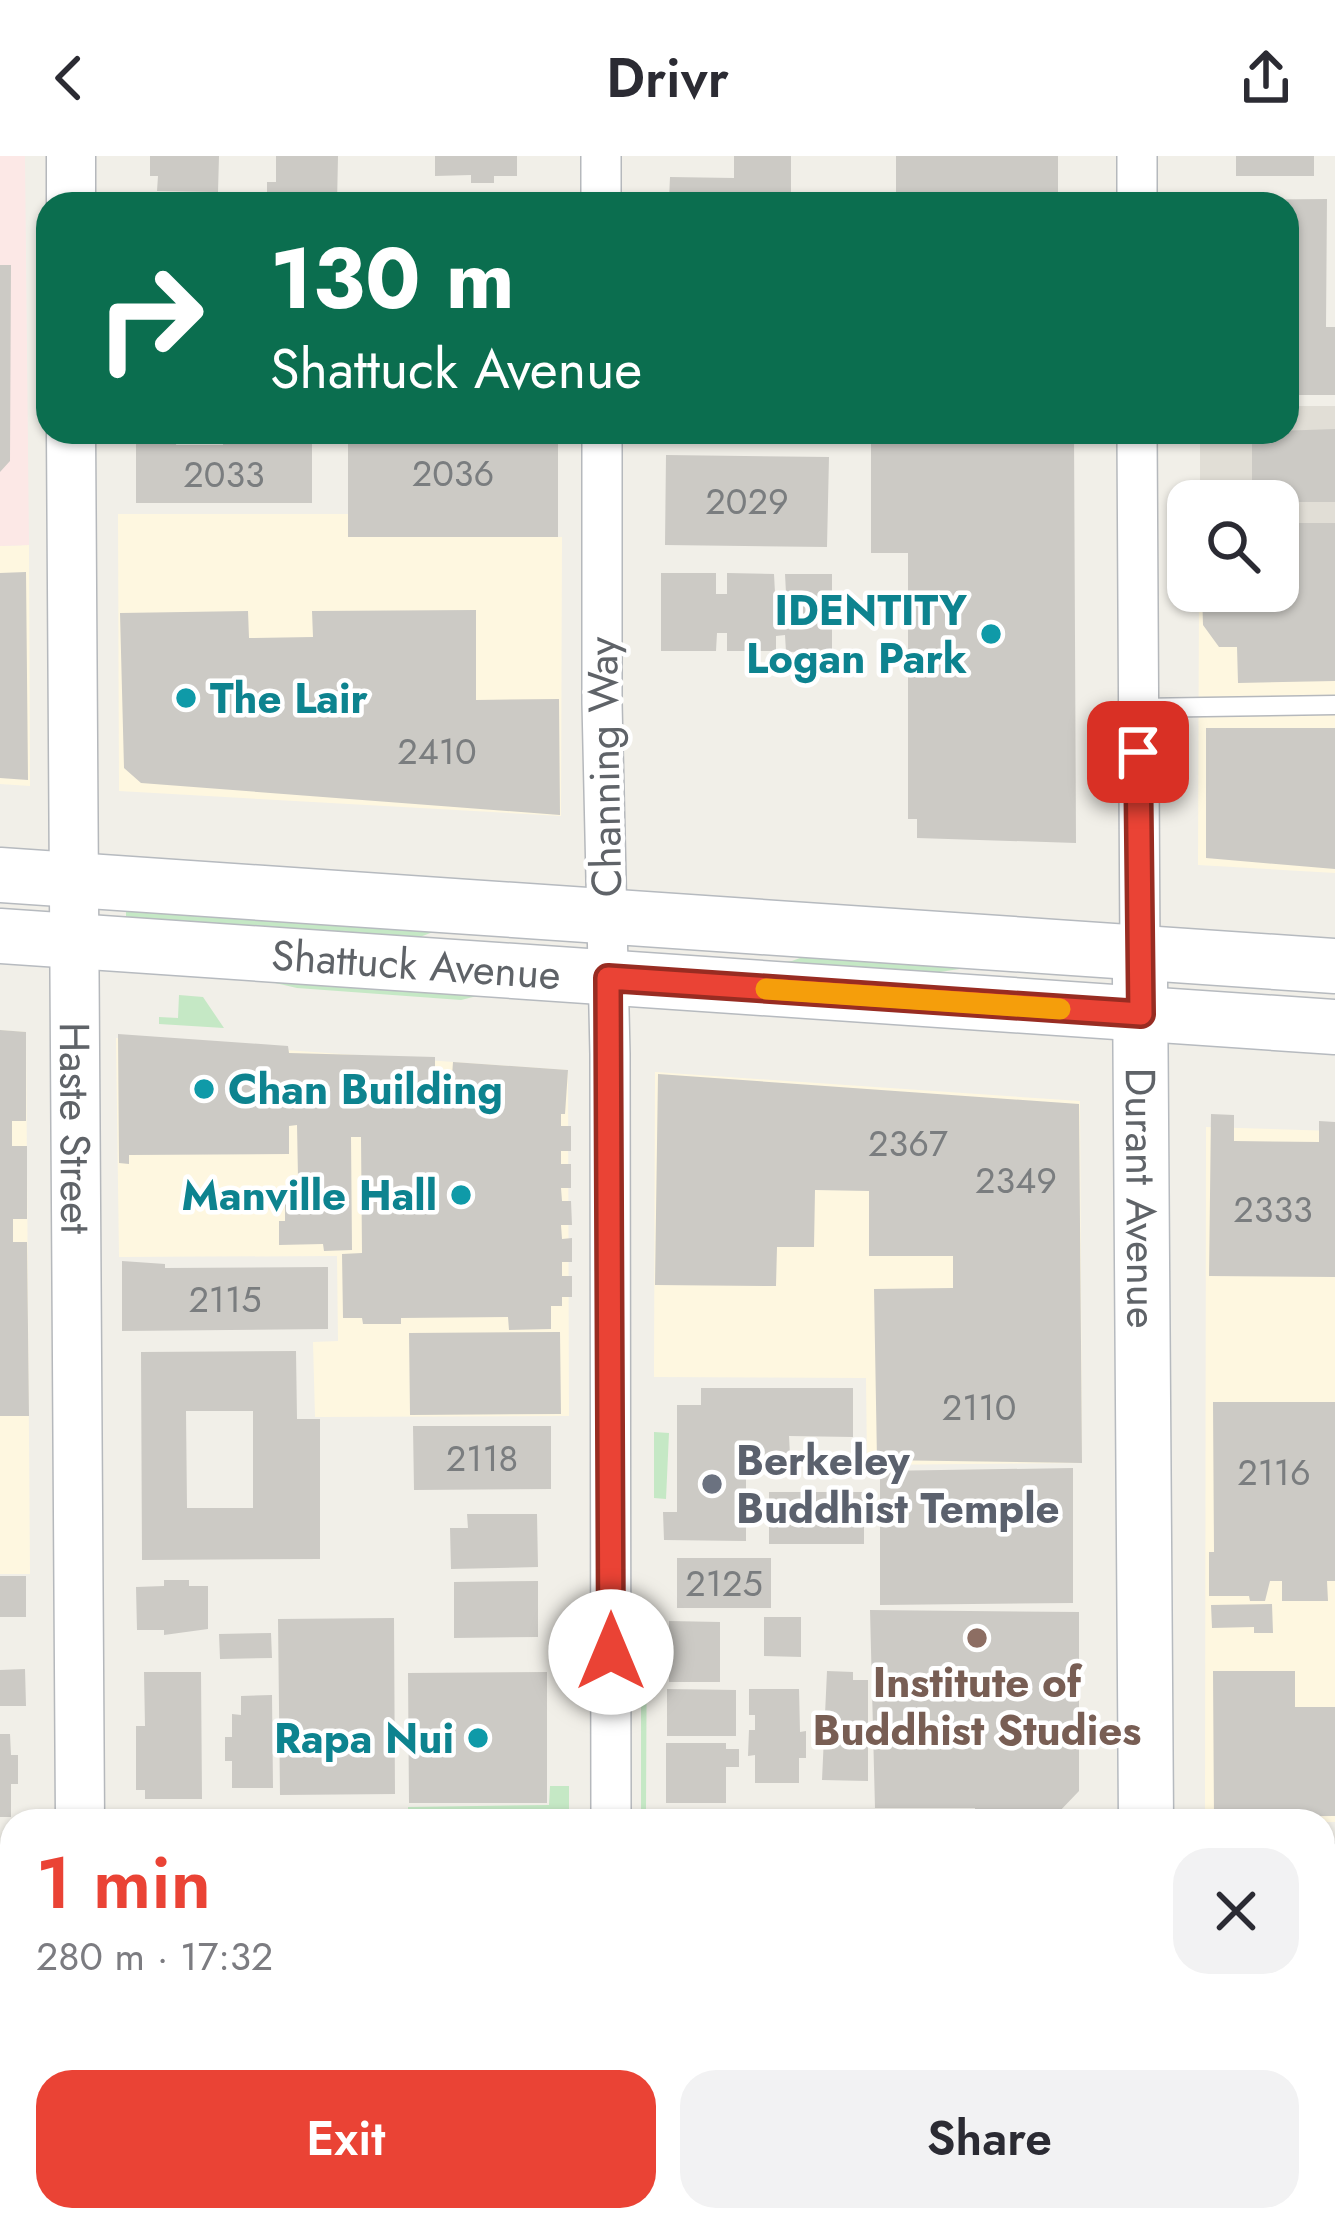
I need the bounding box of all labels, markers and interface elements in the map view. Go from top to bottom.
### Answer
text: Drivr [606,39,729,117]
icon: back [36,45,102,111]
icon: share [1233,45,1299,111]
text: 130 m [270,218,515,340]
icon: right [72,240,228,396]
text: Shattuck Avenue [270,330,642,408]
house number: 2036 [412,447,494,499]
house number: 2033 [183,448,265,500]
house number: 2029 [705,475,789,527]
map controls [1167,480,1299,612]
button: search [1167,480,1299,612]
place label: IDENTITY Logan Park [746,580,967,689]
marker: IDENTITY Logan Park [978,621,1004,647]
street label: Channing Way [572,636,637,898]
place label: The Lair [210,668,369,729]
marker: The Lair [173,685,199,711]
pin [1087,701,1189,803]
icon: arrive [1105,719,1171,785]
house number: 2410 [397,725,477,777]
street label: Shattuck Avenue [269,925,563,1005]
street label: Haste Street [44,1022,106,1234]
place label: Chan Building [228,1059,503,1120]
street label: Durant Avenue [1110,1067,1172,1329]
marker: Chan Building [191,1076,217,1102]
house number: 2367 [868,1117,948,1169]
house number: 2349 [975,1154,1057,1206]
place label: Manville Hall [182,1165,437,1226]
marker: Manville Hall [448,1182,474,1208]
house number: 2333 [1233,1183,1313,1235]
house number: 2115 [188,1273,262,1325]
house number: 2110 [942,1381,1016,1433]
place label: Berkeley Buddhist Temple [736,1430,1060,1539]
house number: 2118 [446,1432,518,1484]
house number: 2116 [1237,1446,1311,1498]
marker: Berkeley Buddhist Temple [699,1471,725,1497]
house number: 2125 [685,1557,763,1609]
position arrow [548,1589,674,1715]
marker: Institute of Buddhist Studies [964,1625,990,1651]
place label: Institute of Buddhist Studies [813,1652,1141,1761]
place label: Rapa Nui [274,1708,454,1769]
marker: Rapa Nui [465,1725,491,1751]
text: 1 min [36,1831,211,1935]
button: close [1173,1848,1299,1974]
text: 280 m · 17:32 [36,1928,273,1985]
button: Exit [36,2070,656,2208]
button: Share [680,2070,1299,2208]

